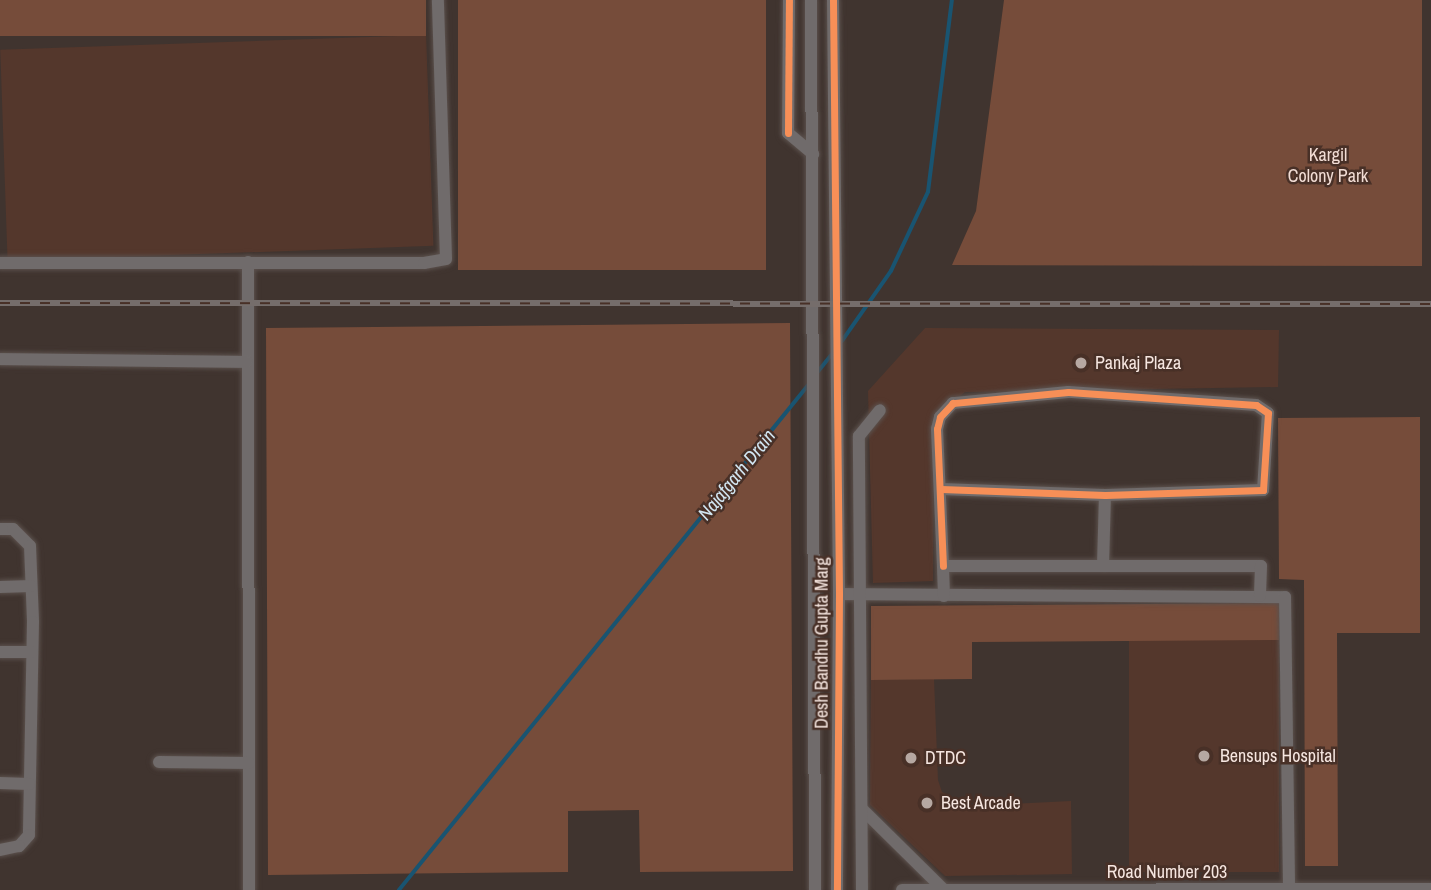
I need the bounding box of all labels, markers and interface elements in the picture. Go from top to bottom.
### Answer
park label: Kargil Colony Park [1288,145,1368,188]
place label: Pankaj Plaza [1095,352,1181,374]
marker: Pankaj Plaza [1073,355,1089,371]
water label: Najafgarh Drain [694,425,780,525]
street label: Desh Bandhu Gupta Marg [811,557,833,729]
place label: Bensups Hospital [1220,745,1336,767]
marker: Bensups Hospital [1194,746,1214,766]
place label: DTDC [925,747,966,769]
marker: DTDC [903,750,919,766]
place label: Best Arcade [941,792,1021,814]
marker: Best Arcade [919,795,935,811]
street label: Road Number 203 [1107,861,1227,883]

